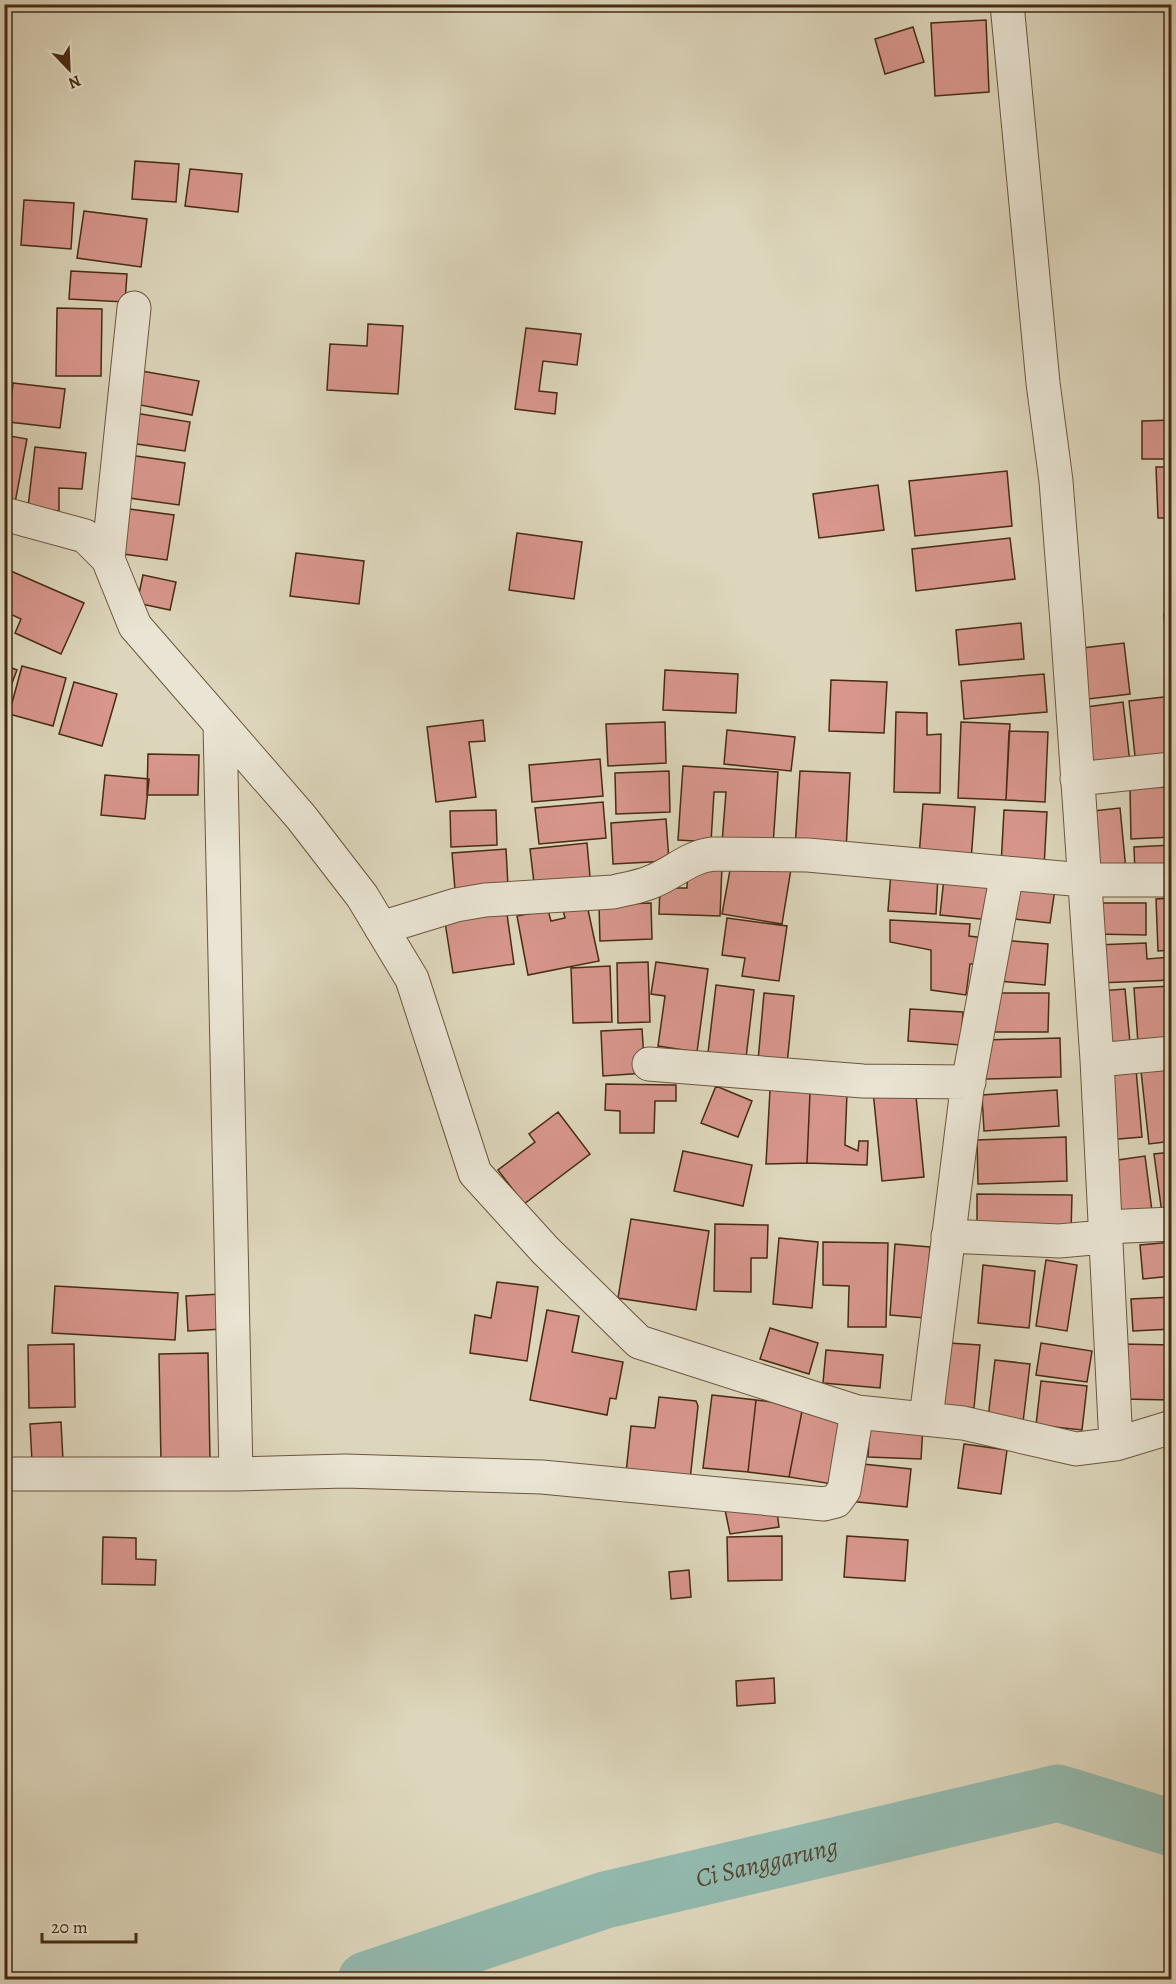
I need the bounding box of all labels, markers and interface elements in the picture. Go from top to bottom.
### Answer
north arrow [39,39,99,99]
text: N [64,69,84,94]
water label: Ci Sanggarung [692,1829,842,1896]
scale bar [42,1906,136,1944]
text: 20 m [51,1915,88,1939]

